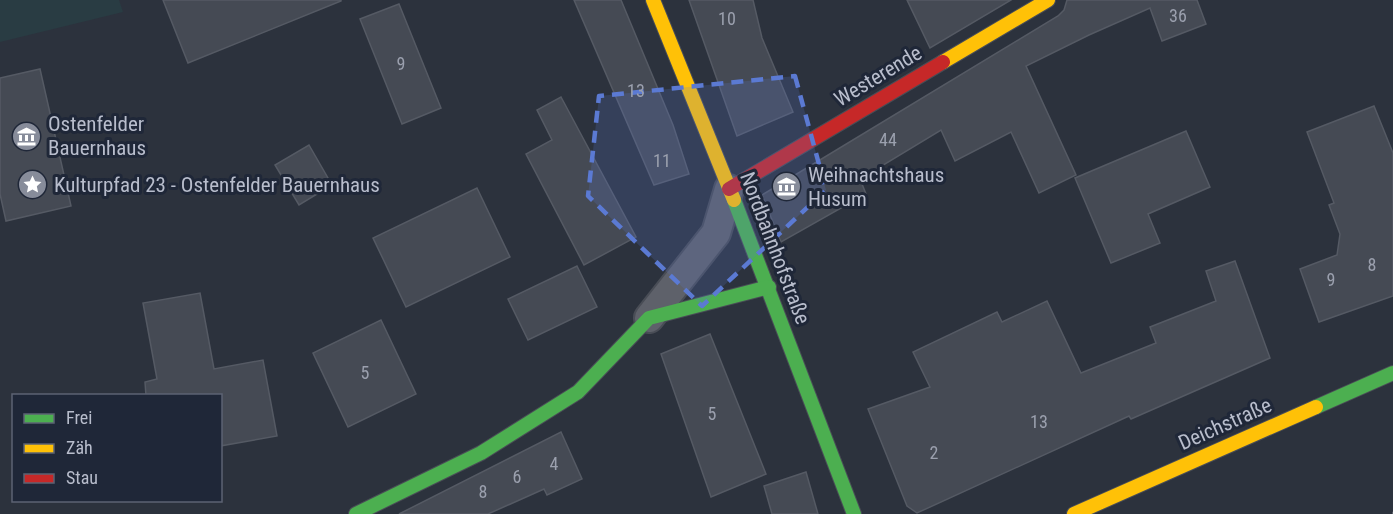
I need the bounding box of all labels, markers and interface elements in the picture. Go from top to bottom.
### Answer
house number: 36 [1169,5,1187,26]
house number: 10 [718,8,736,29]
street label: Westerende [830,40,926,111]
house number: 9 [397,53,405,74]
house number: 13 [627,80,645,101]
place label: Ostenfelder Bauernhaus [48,112,146,160]
museum icon: Ostenfelder Bauernhaus [11,120,43,152]
house number: 44 [879,129,897,150]
house number: 11 [653,150,671,171]
place label: Weihnachtshaus Husum [808,163,944,211]
place icon: Kulturpfad 23 - Ostenfelder Bauernhaus [17,169,49,201]
street label: Nordbahnhofstraße [735,169,815,328]
museum icon: Weihnachtshaus Husum [771,171,803,203]
place label: Kulturpfad 23 - Ostenfelder Bauernhaus [54,173,380,197]
house number: 8 [1368,254,1376,275]
house number: 9 [1327,269,1335,290]
house number: 5 [361,362,370,383]
street label: Deichstraße [1175,393,1275,455]
legend [12,394,222,502]
house number: 5 [708,403,717,424]
text: Frei [66,407,92,428]
house number: 13 [1030,411,1048,432]
text: Zäh [66,437,93,458]
house number: 2 [930,442,939,463]
house number: 4 [550,453,559,474]
house number: 6 [513,466,521,487]
text: Stau [66,467,98,488]
house number: 8 [479,481,487,502]

